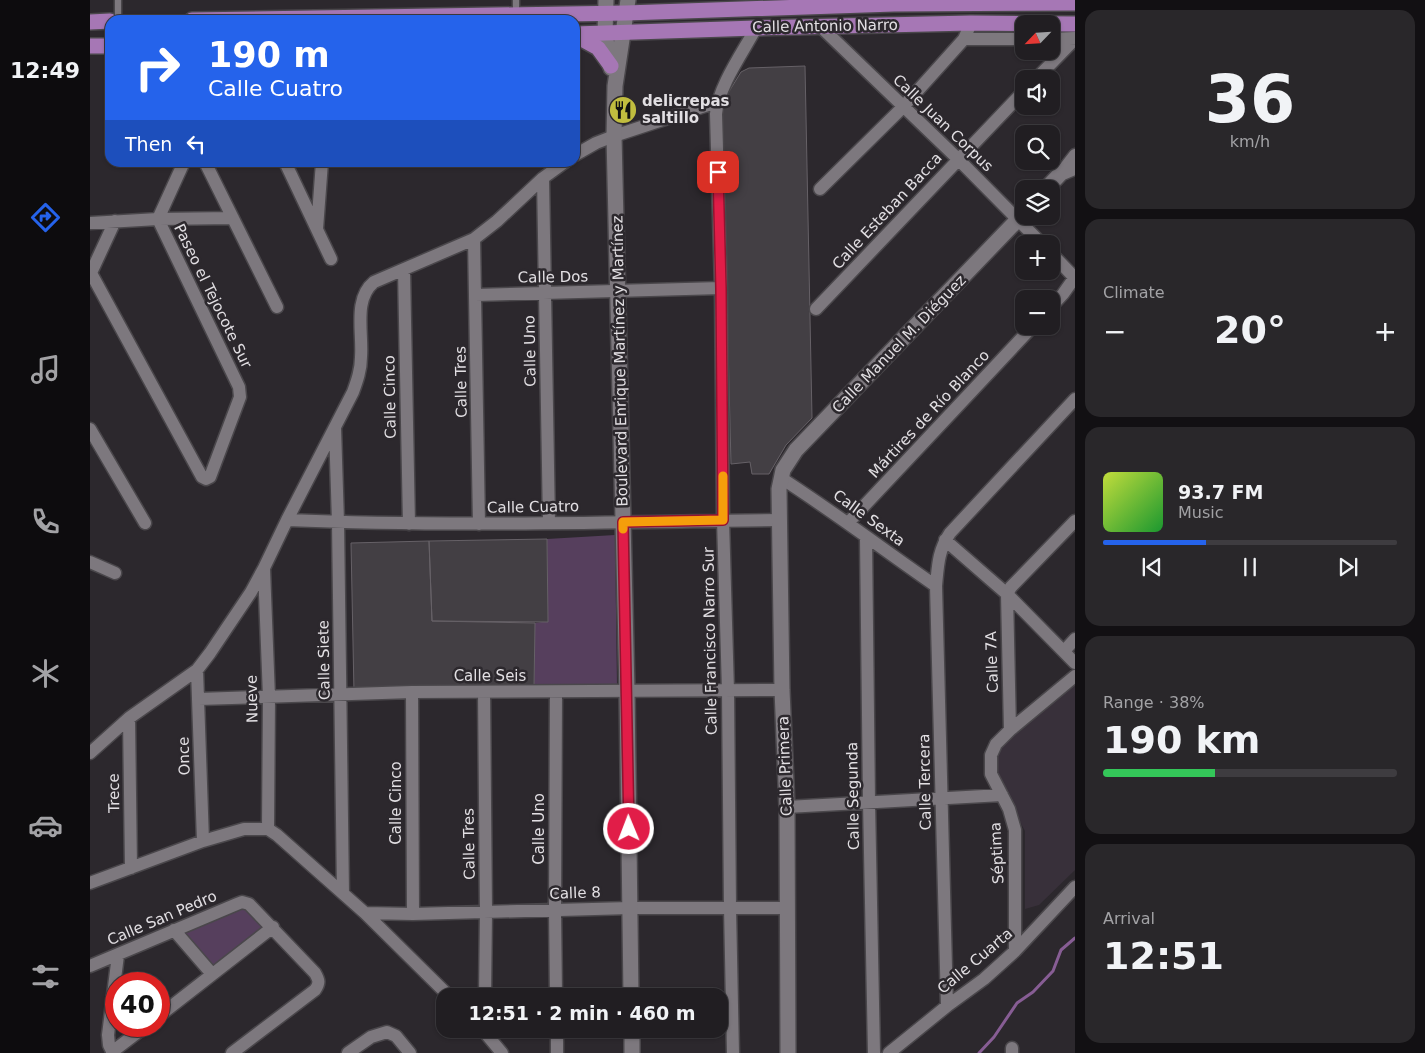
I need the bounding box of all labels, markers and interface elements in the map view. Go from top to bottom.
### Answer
north arrow [1015,15,1060,60]
map controls [1015,15,1060,335]
street label: Calle Antonio Narro [752,16,898,36]
icon: right [125,35,190,100]
text: 190 m [208,35,330,75]
text: 12:49 [10,58,80,83]
text: 36 [1205,62,1295,137]
button: sound [1015,70,1060,115]
street label: Calle Juan Corpus [889,71,997,175]
text: Calle Cuatro [208,76,343,101]
place label: delicrepas saltillo [642,92,730,127]
restaurant icon: delicrepas saltillo [608,95,638,125]
button: search [1015,125,1060,170]
icon: left [182,130,210,158]
text: km/h [1230,132,1270,151]
text: Then [125,133,172,155]
street label: Calle Esteban Bacca [828,149,946,273]
pin [697,151,739,193]
icon: arrive [704,158,732,186]
button: layers [1015,180,1060,225]
icon: directions [28,200,63,235]
street label: Boulevard Enrique Martínez y Martínez [608,215,632,507]
street label: Paseo el Tejocote Sur [170,221,256,372]
button: + [1015,235,1060,280]
street label: Calle Dos [518,267,589,287]
street label: Calle Manuel M. Diéguez [828,271,970,417]
text: Climate [1103,283,1165,302]
button: − [1015,290,1060,335]
text: 20° [1214,308,1286,352]
street label: Calle Uno [520,315,540,387]
text: − [1103,315,1126,348]
text: + [1374,315,1397,348]
street label: Calle Tres [451,346,471,418]
street label: Mártires de Río Blanco [865,346,993,482]
icon: music [28,352,63,387]
street label: Calle Cinco [380,355,400,439]
text: 93.7 FM [1178,481,1263,503]
street label: Calle Sexta [830,486,908,550]
street label: Calle Cuatro [487,497,579,517]
text: Music [1178,503,1224,522]
icon: phone [28,504,63,539]
street label: Calle Francisco Narro Sur [699,546,721,735]
icon: previous [1138,553,1166,581]
icon: pause [1236,553,1264,581]
icon: next [1334,553,1362,581]
street label: Calle Siete [314,620,334,700]
street label: Calle 7A [982,630,1002,693]
icon: climate [28,656,63,691]
street label: Calle Seis [454,667,527,685]
street label: Nueve [243,675,261,723]
text: Range · 38% [1103,693,1205,712]
street label: Calle Primera [774,716,796,816]
text: 190 km [1103,718,1260,762]
street label: Calle Tercera [915,734,935,830]
street label: Once [174,736,194,776]
street label: Calle Segunda [843,742,863,850]
street label: Calle Cinco [387,761,405,845]
street label: Trece [105,773,123,814]
street label: Calle Uno [530,793,548,865]
position arrow [602,802,654,854]
icon: car [28,808,63,843]
street label: Calle Tres [459,808,479,880]
street label: Séptima [986,822,1008,884]
street label: Calle 8 [549,883,601,903]
street label: Calle San Pedro [105,887,219,949]
text: Arrival [1103,909,1155,928]
street label: Calle Cuarta [934,924,1016,998]
text: 12:51 [1103,934,1224,978]
icon: filters [28,959,63,994]
speed limit sign: 40 [105,972,170,1037]
text: 12:51 · 2 min · 460 m [468,1002,696,1024]

